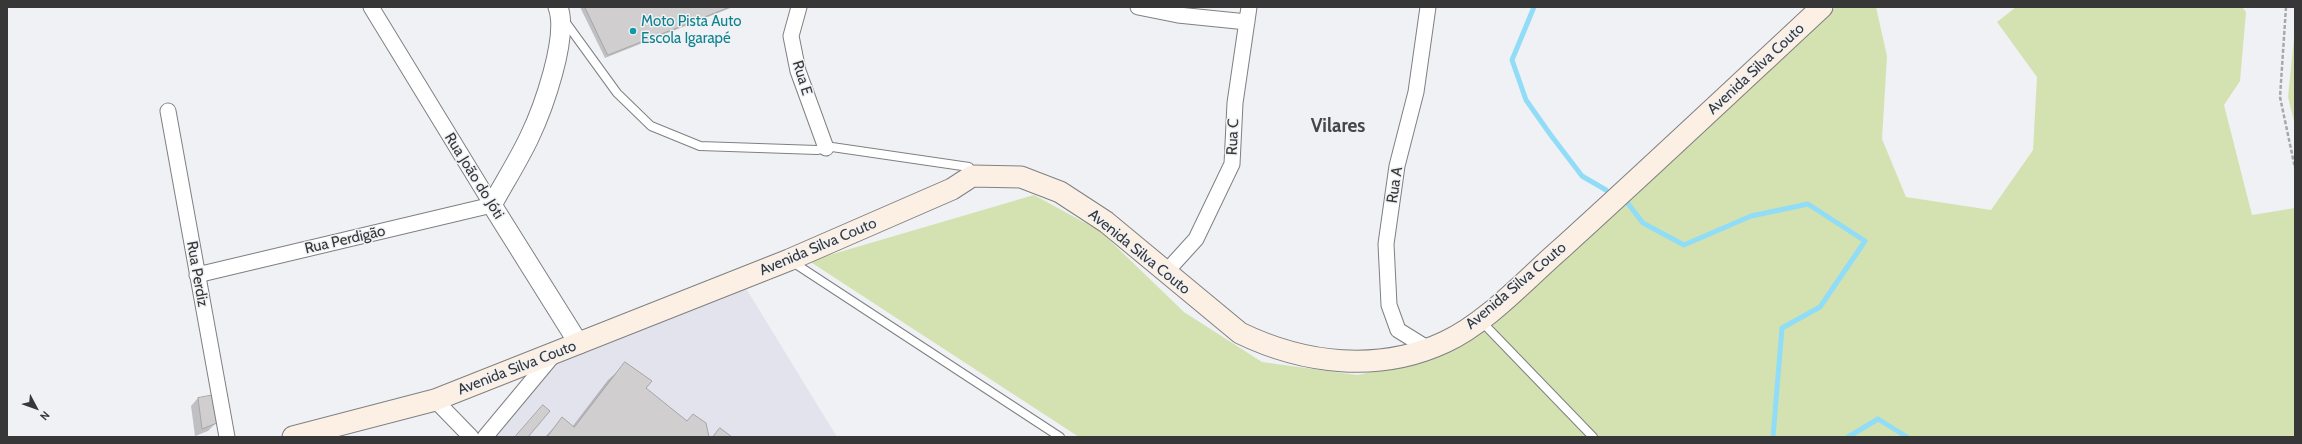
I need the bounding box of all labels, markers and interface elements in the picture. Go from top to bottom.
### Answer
place label: Moto Pista Auto Escola Igarapé [641,13,741,48]
street label: Avenida Silva Couto [1704,20,1808,118]
marker: Moto Pista Auto Escola Igarapé [628,26,638,36]
street label: Rua E [788,58,816,98]
district label: Vilares [1311,115,1365,137]
street label: Rua C [1223,118,1243,156]
street label: Rua João do Jóti [440,130,508,222]
street label: Rua A [1383,166,1407,204]
street label: Avenida Silva Couto [1085,205,1193,299]
street label: Avenida Silva Couto [757,214,879,280]
street label: Rua Perdigão [303,222,387,258]
street label: Avenida Silva Couto [1462,239,1570,333]
street label: Rua Perdiz [182,240,212,308]
street label: Avenida Silva Couto [455,337,579,399]
north arrow [16,388,56,428]
text: N [37,408,53,423]

